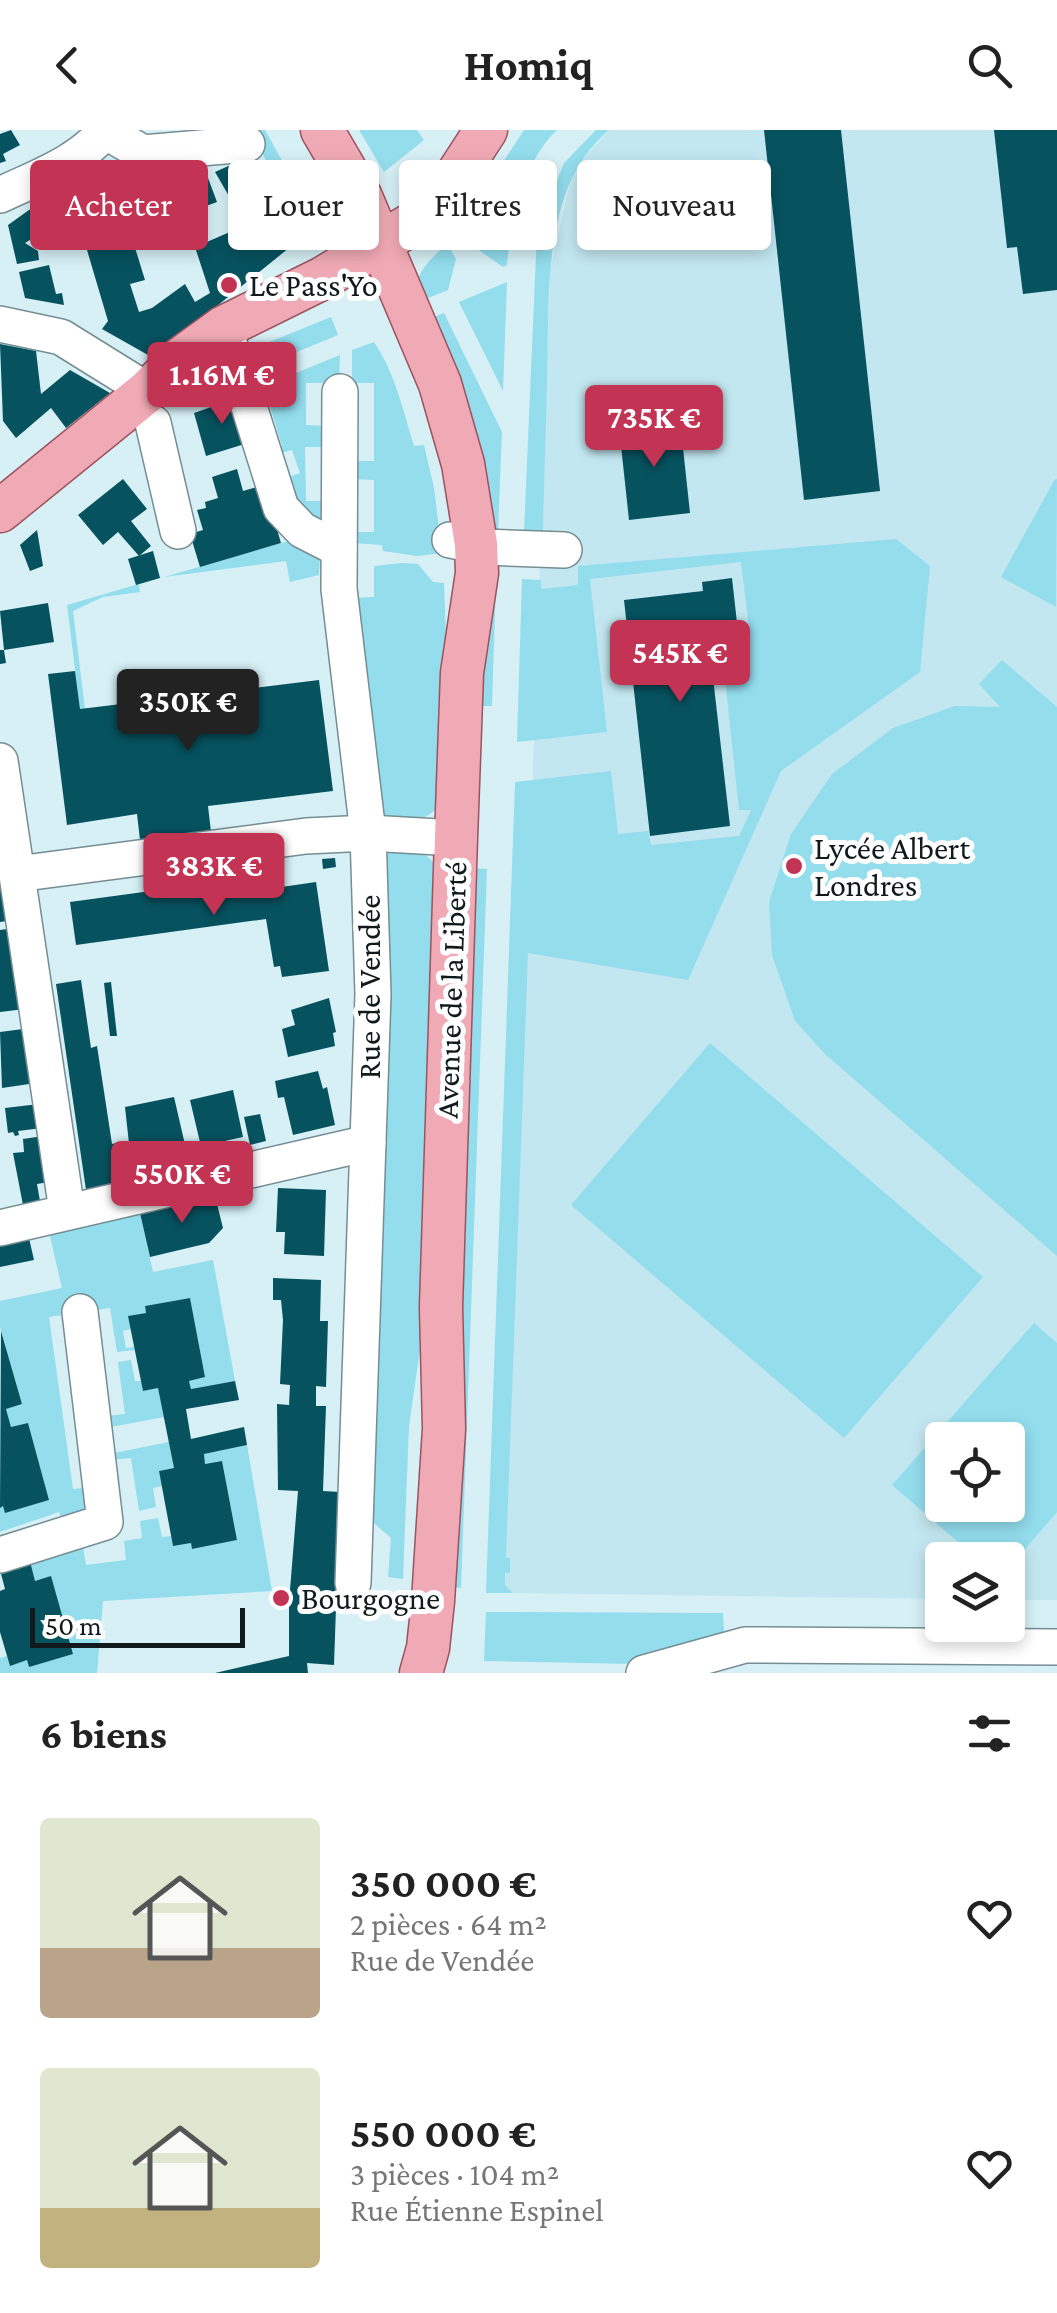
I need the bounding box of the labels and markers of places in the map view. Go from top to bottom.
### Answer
place label: Le Pass'Yo [249,267,378,303]
marker: Le Pass'Yo [218,274,240,296]
pin: 1.16M € [130,342,314,427]
pin: 735K € [573,385,735,470]
pin: 545K € [599,620,761,705]
pin: 350K € [107,669,269,754]
place label: Lycée Albert Londres [814,830,970,903]
pin: 383K € [133,833,295,918]
marker: Lycée Albert Londres [783,855,805,877]
pin: 550K € [101,1141,263,1226]
place label: Bourgogne [301,1580,440,1616]
marker: Bourgogne [270,1587,292,1609]

